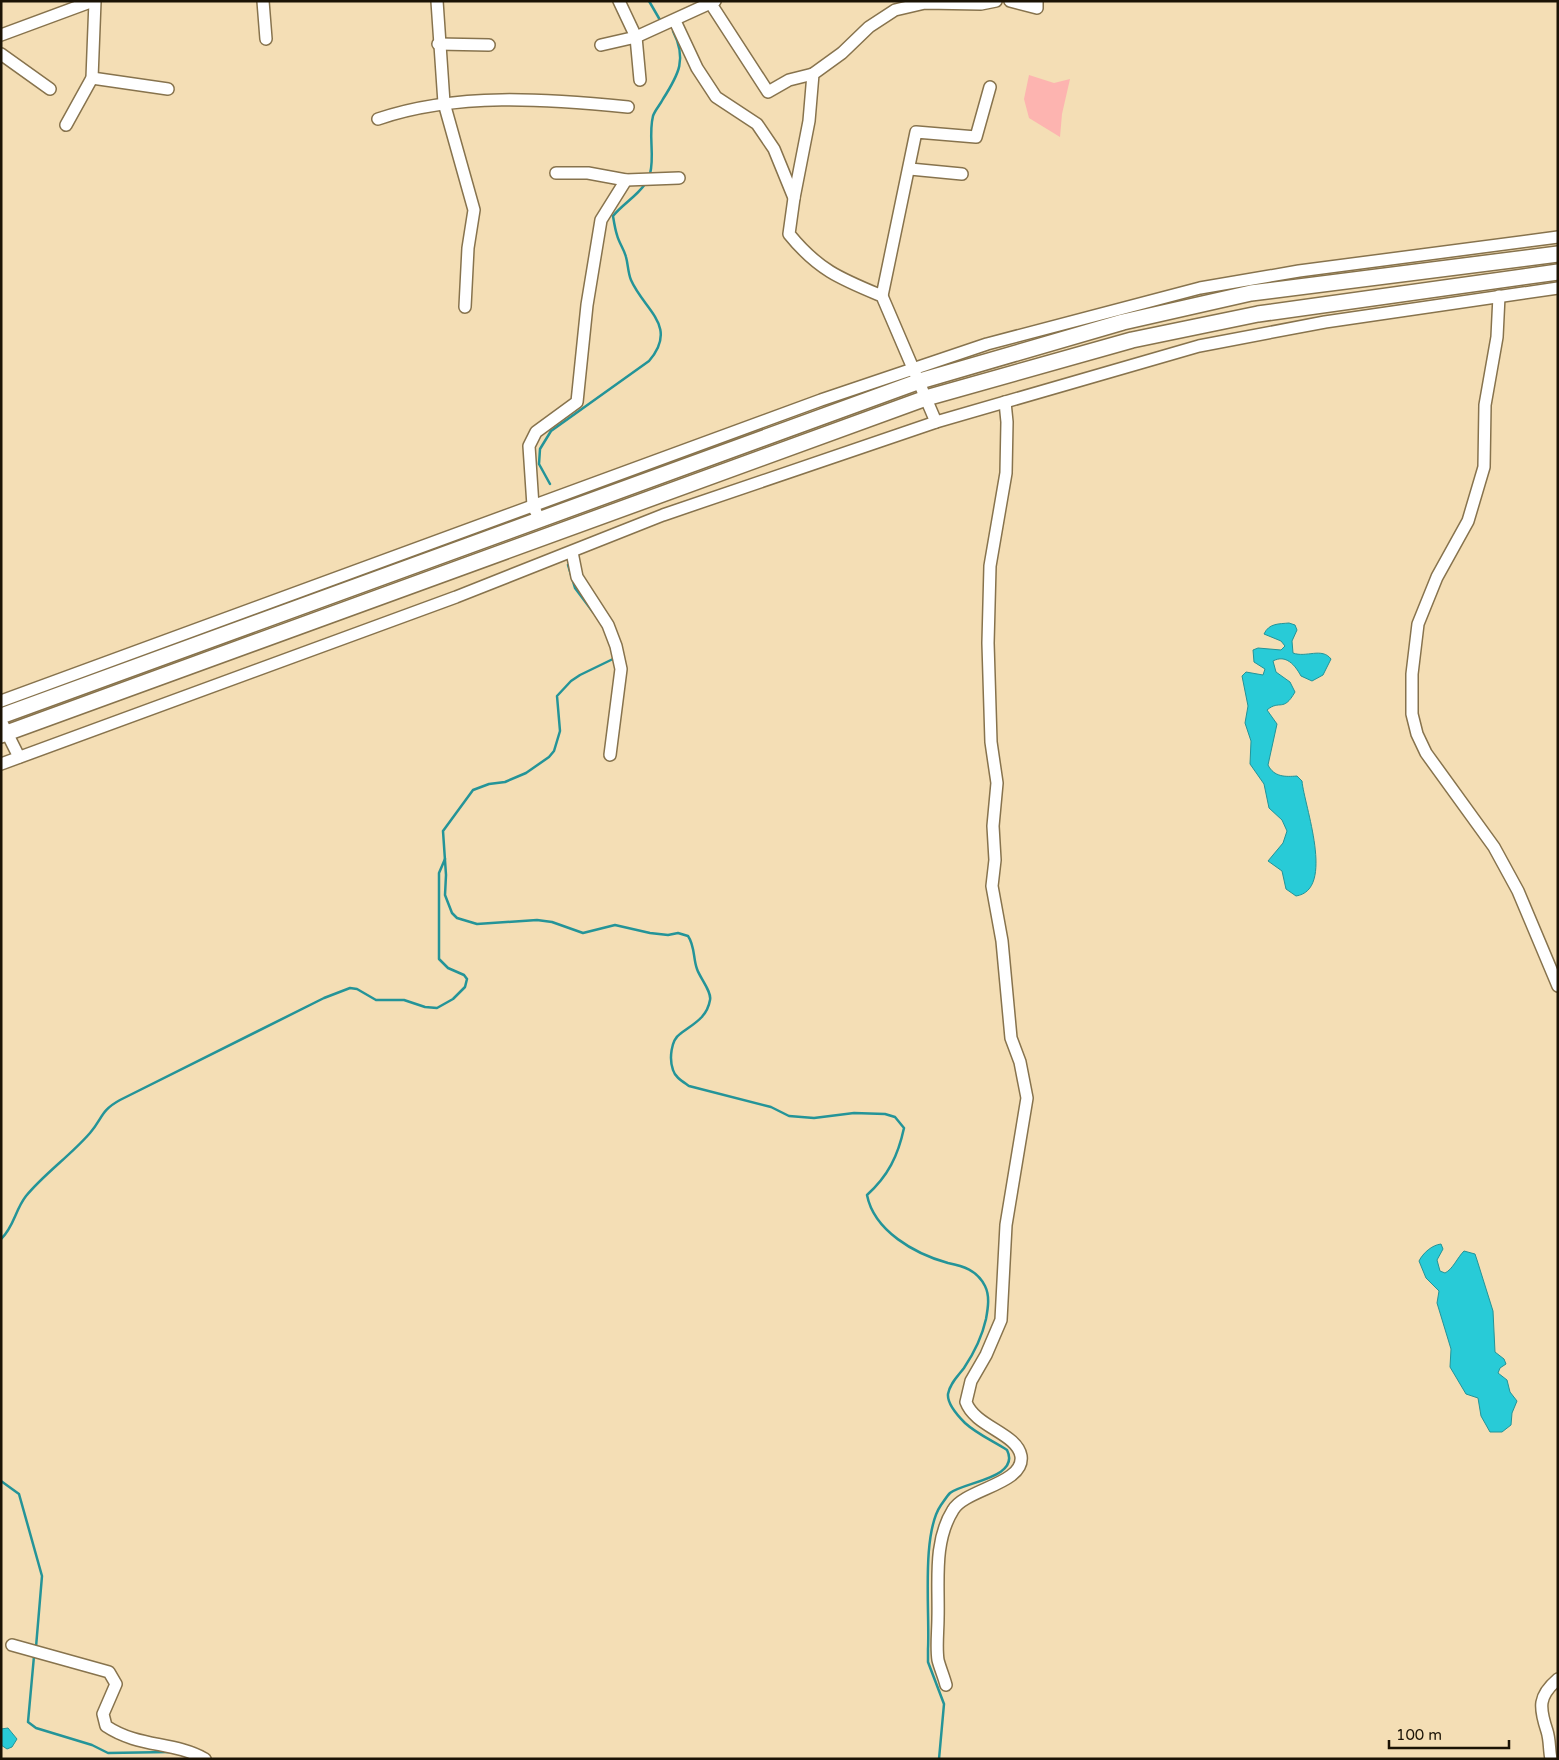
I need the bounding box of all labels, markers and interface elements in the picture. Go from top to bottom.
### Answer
scale bar [1389,1718,1509,1750]
text: 100 m [1396,1726,1442,1744]

